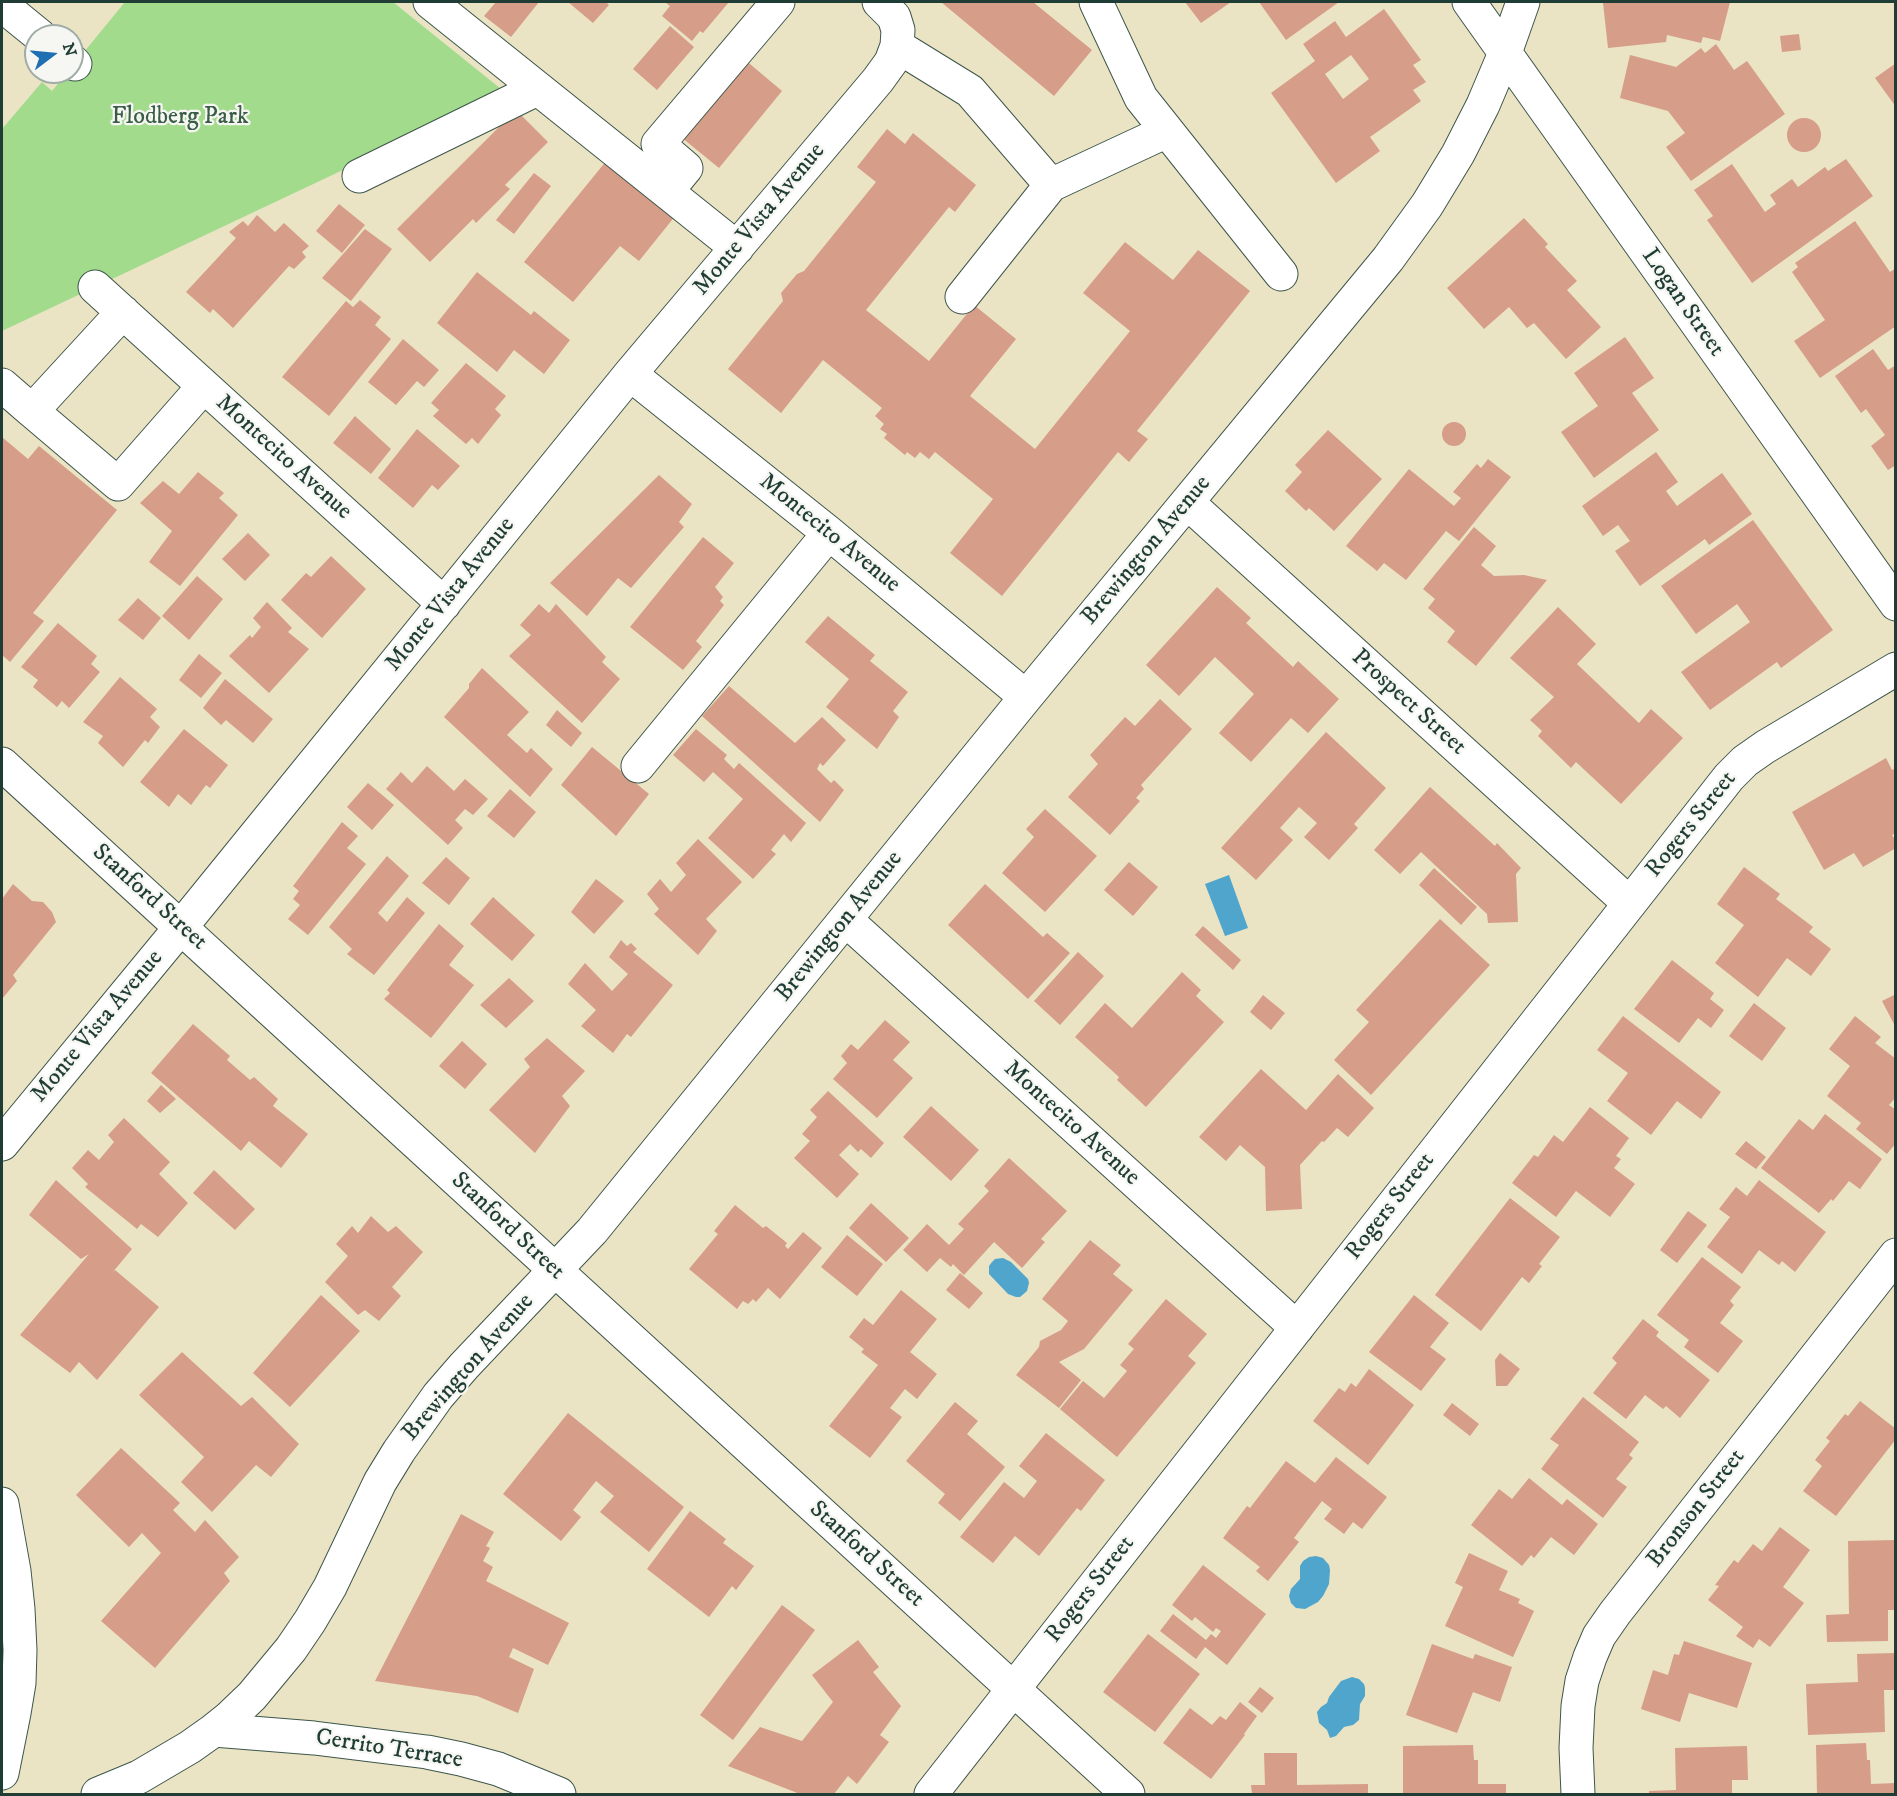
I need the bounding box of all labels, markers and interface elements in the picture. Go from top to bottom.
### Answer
north arrow [24,24,84,84]
text: N [58,41,81,59]
park label: Flodberg Park [111,104,249,132]
street label: Monte Vista Avenue [688,138,832,302]
street label: Logan Street [1634,243,1730,363]
street label: Montecito Avenue [209,389,357,527]
street label: Montecito Avenue [753,468,905,600]
street label: Brewington Avenue [1076,471,1218,631]
street label: Monte Vista Avenue [380,512,522,678]
street label: Prospect Street [1345,644,1471,762]
street label: Rogers Street [1641,766,1743,884]
street label: Stanford Street [86,839,212,957]
street label: Brewington Avenue [770,846,910,1008]
street label: Monte Vista Avenue [26,945,170,1109]
street label: Montecito Avenue [997,1055,1145,1193]
street label: Rogers Street [1340,1148,1442,1266]
street label: Stanford Street [444,1167,570,1287]
street label: Brewington Avenue [397,1288,541,1448]
street label: Bronson Street [1642,1444,1752,1574]
street label: Stanford Street [803,1496,929,1614]
street label: Rogers Street [1040,1531,1142,1649]
street label: Cerrito Terrace [313,1724,465,1776]

